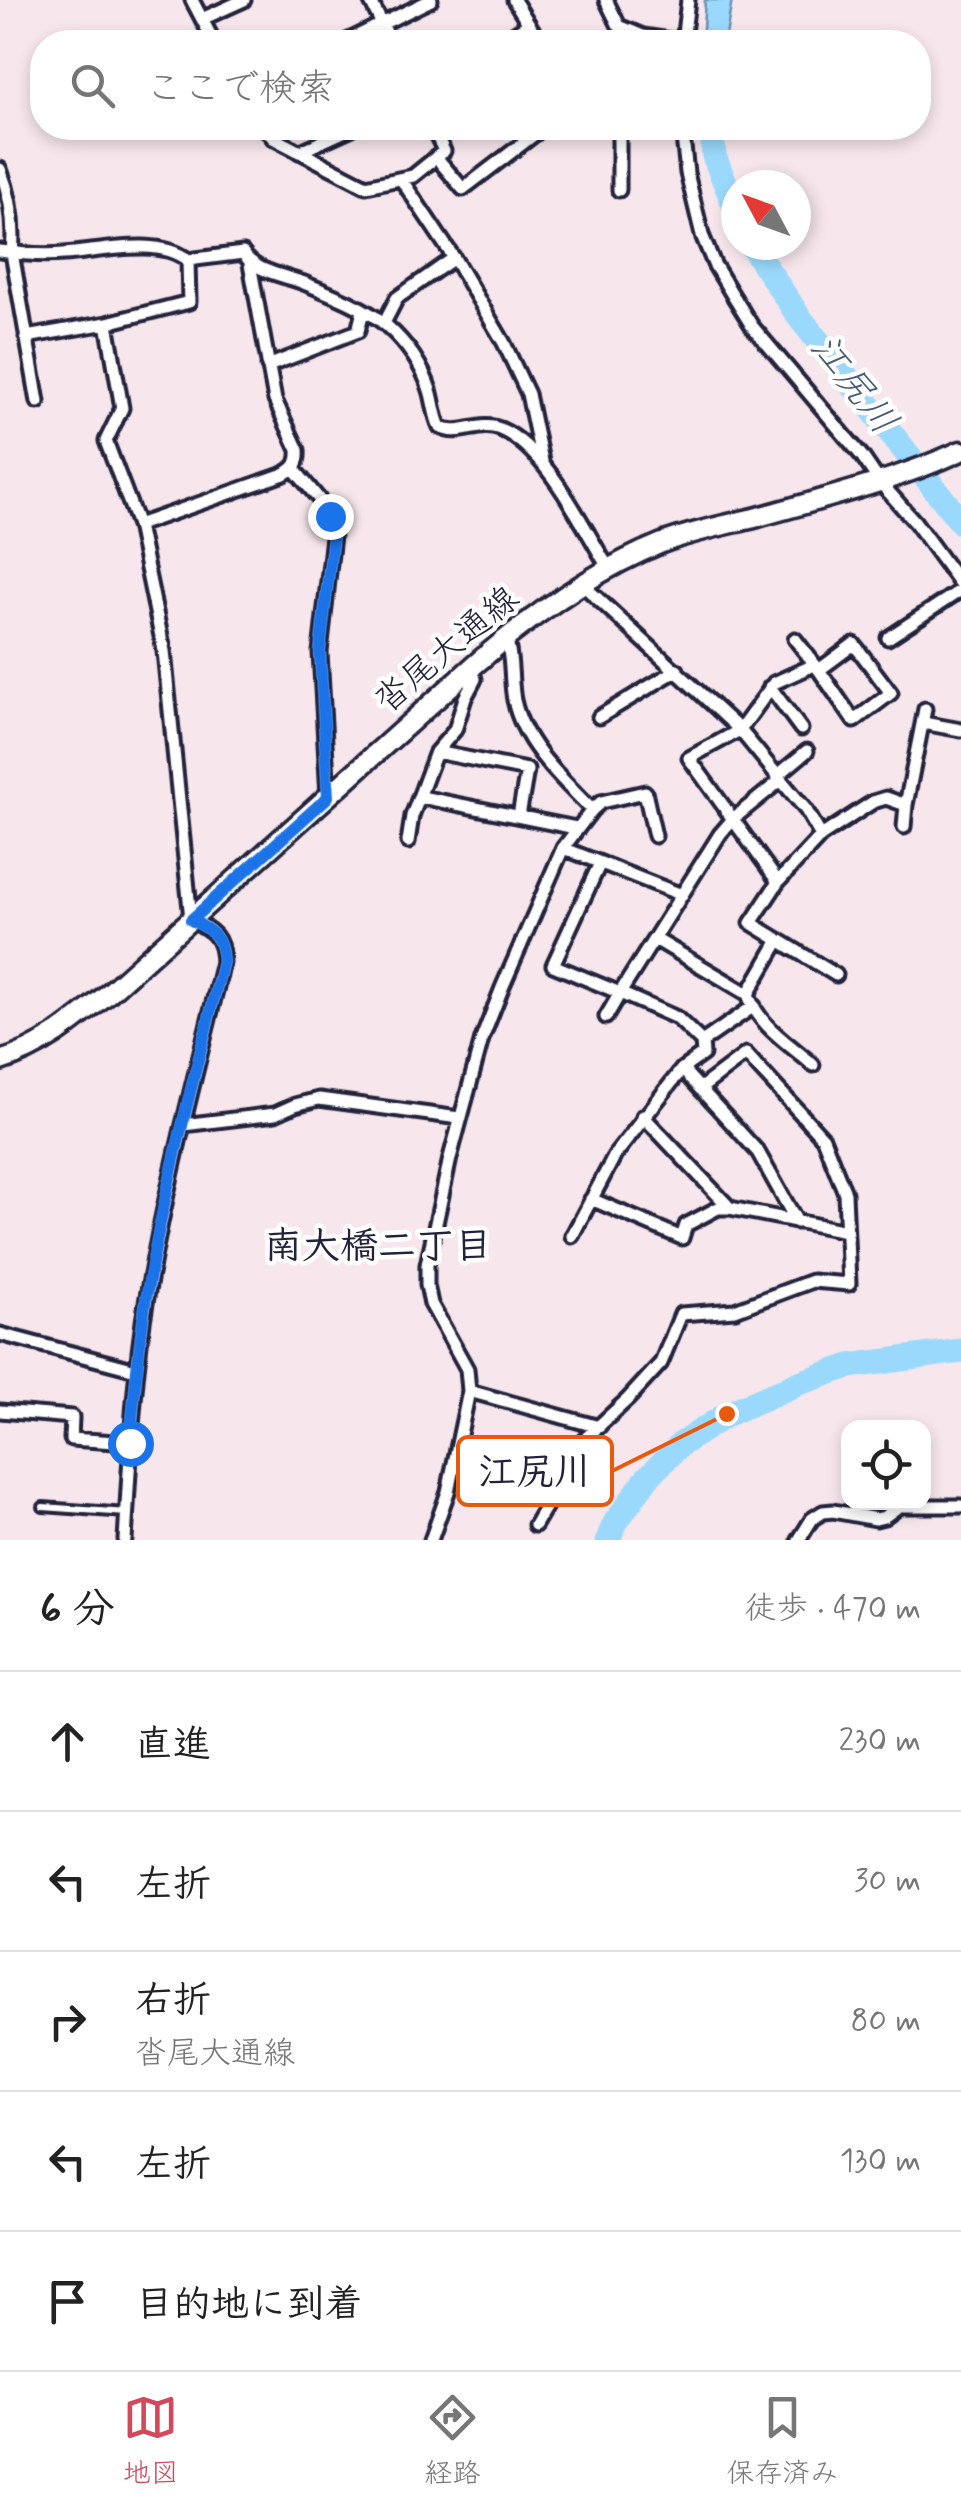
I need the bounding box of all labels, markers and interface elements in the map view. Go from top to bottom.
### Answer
search box [30,30,931,140]
icon: search [65,58,120,113]
text: ここで検索 [145,65,335,114]
north arrow [721,170,811,260]
water label: 江尻川 [799,325,907,445]
route end [308,494,354,540]
street label: 沓尾大通線 [365,576,529,724]
district label: 南大橋二丁目 [264,1223,492,1272]
map controls [841,1420,931,1510]
button: locate [841,1420,931,1510]
route start [108,1421,154,1467]
callout: 江尻川 [458,1437,612,1505]
text: 江尻川 [478,1449,592,1498]
text: 6 分 [40,1583,115,1638]
text: 徒歩 · 470 m [744,1588,921,1630]
icon: ahead [40,1714,95,1769]
text: 230 m [838,1720,921,1762]
text: 直進 [135,1721,211,1770]
icon: left [40,1854,95,1909]
text: 30 m [854,1860,921,1902]
text: 左折 [135,1861,211,1910]
text: 右折 [135,1977,211,2026]
icon: right [40,1994,95,2049]
text: 80 m [851,2000,921,2042]
text: 沓尾大通線 [135,2033,295,2075]
icon: left [40,2134,95,2189]
text: 130 m [840,2140,921,2182]
text: 左折 [135,2141,211,2190]
icon: arrive [40,2274,95,2329]
text: 目的地に到着 [135,2281,363,2330]
tab: 地図 [123,2390,179,2493]
tab: 経路 [424,2390,480,2493]
tab: 保存済み [726,2390,838,2493]

